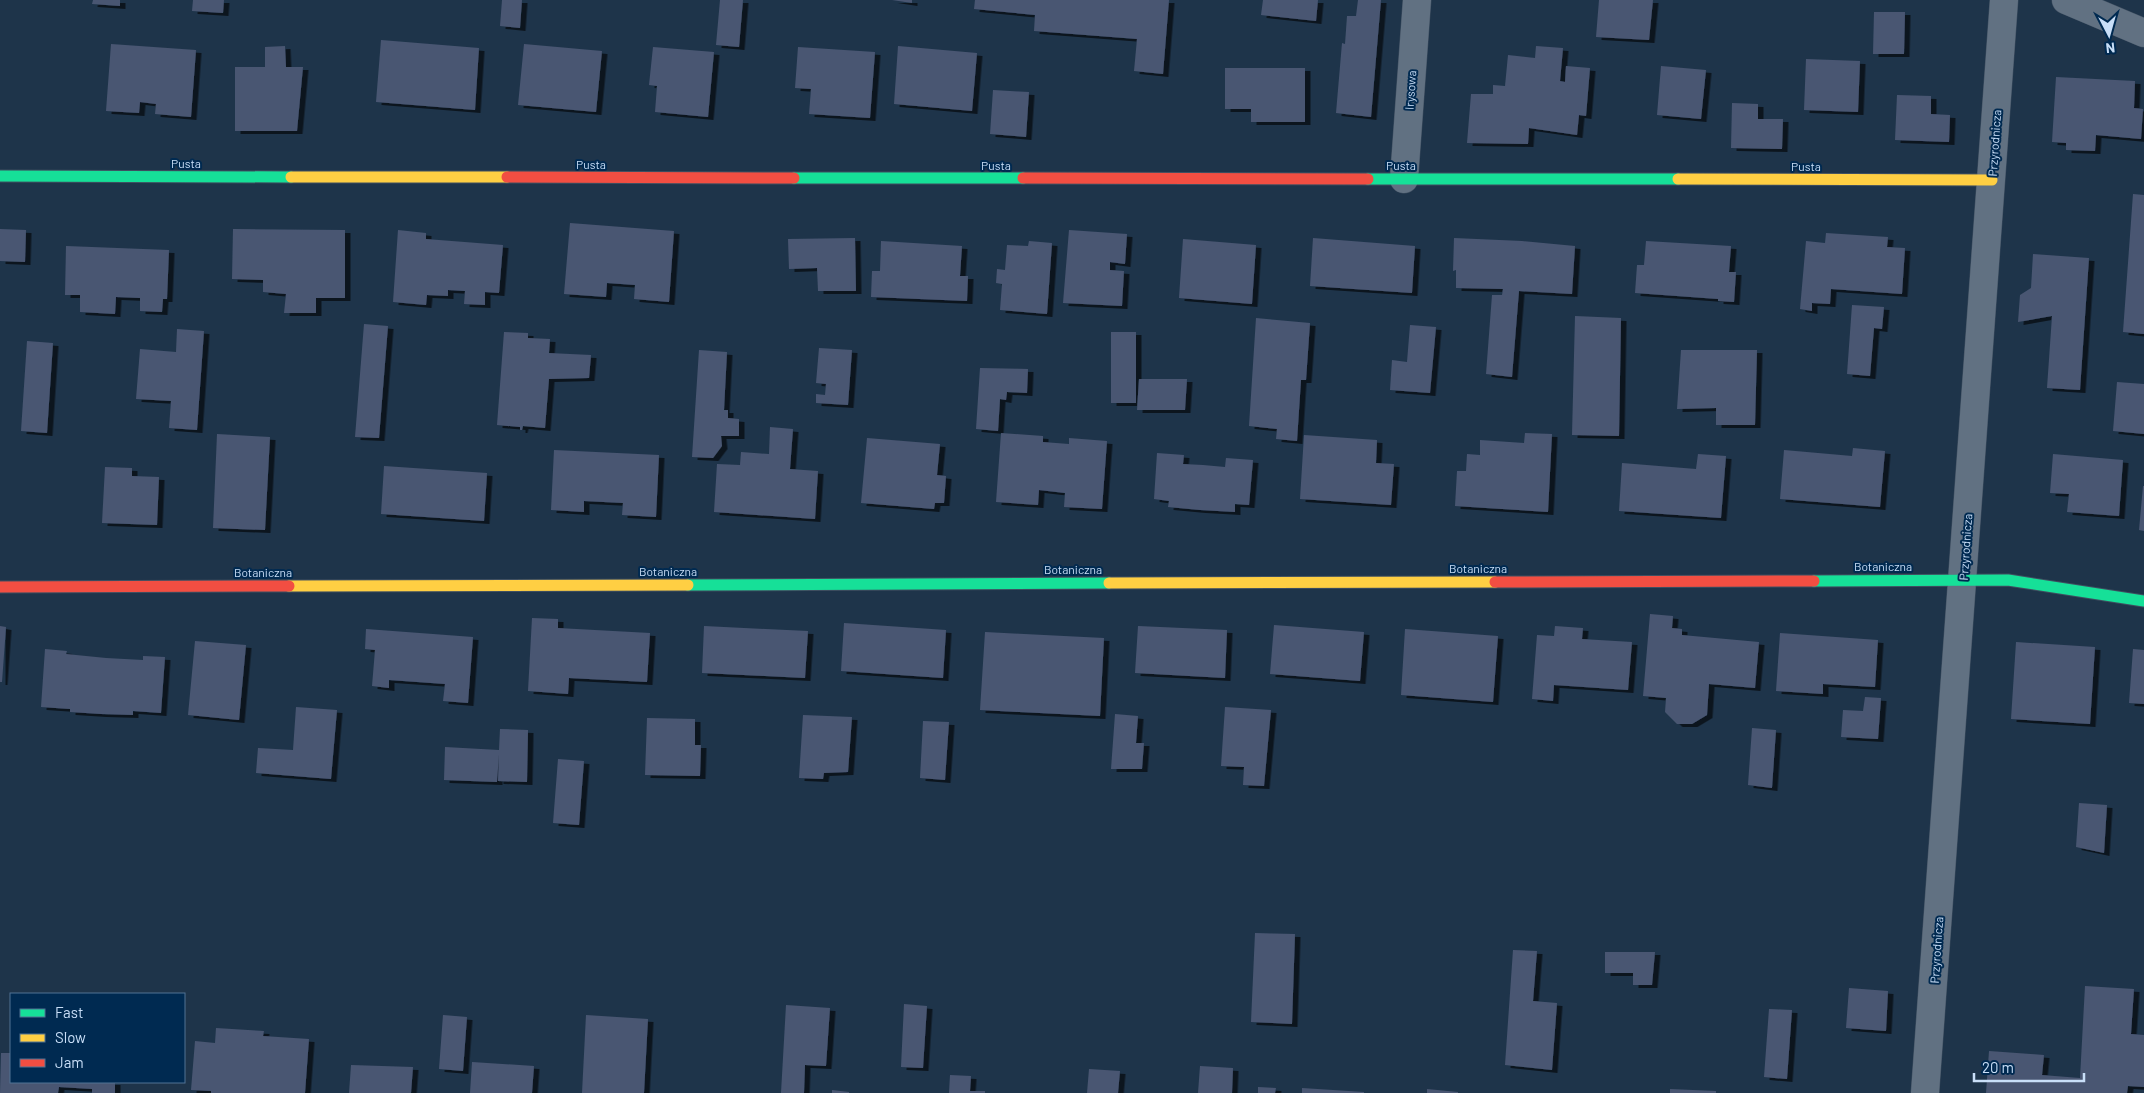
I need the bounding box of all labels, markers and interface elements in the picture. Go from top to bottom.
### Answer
north arrow [2084,10,2134,60]
text: N [2105,39,2116,57]
street label: Irysowa [1402,70,1418,110]
street label: Przyrodnicza [1985,109,2003,177]
street label: Pusta [171,156,201,170]
street label: Pusta [576,157,606,171]
street label: Pusta [981,158,1011,172]
street label: Pusta [1386,158,1416,172]
street label: Pusta [1791,159,1821,173]
street label: Przyrodnicza [1956,513,1974,581]
street label: Botaniczna [1854,559,1912,573]
street label: Botaniczna [1449,561,1507,575]
street label: Botaniczna [1044,562,1102,576]
street label: Botaniczna [639,564,697,578]
street label: Botaniczna [234,565,292,579]
street label: Przyrodnicza [1927,916,1945,984]
legend [10,993,185,1083]
text: Fast [55,1003,83,1021]
text: Slow [55,1028,86,1046]
scale bar [1974,1050,2084,1082]
text: Jam [55,1053,84,1071]
text: 20 m [1982,1058,2014,1076]

